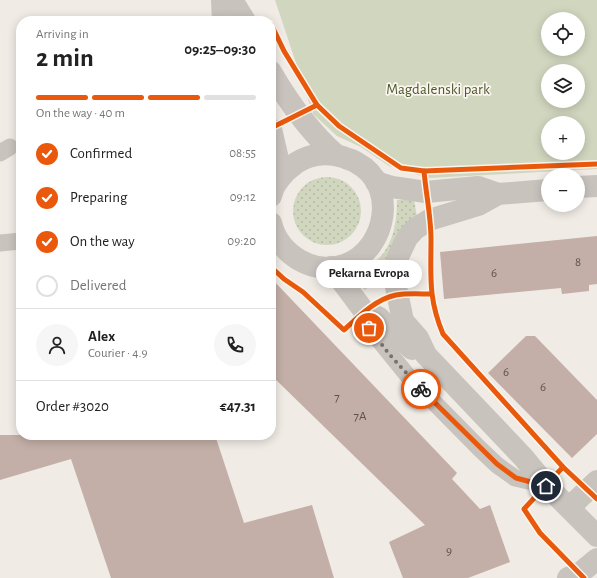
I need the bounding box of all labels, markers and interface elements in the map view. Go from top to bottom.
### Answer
map controls [541,12,585,212]
button: locate [541,12,585,56]
text: Arriving in [36,28,89,41]
text: 09:25–09:30 [184,42,256,57]
text: 2 min [36,45,94,71]
button: layers [541,64,585,108]
park label: Magdalenski park [386,82,490,97]
text: On the way · 40 m [36,107,125,120]
button: + [541,116,585,160]
icon: check [36,143,58,165]
text: Confirmed [70,146,132,161]
text: 08:55 [229,147,256,160]
button: − [541,168,585,212]
icon: check [36,187,58,209]
text: Preparing [70,190,127,205]
text: 09:12 [230,191,256,204]
icon: check [36,231,58,253]
text: On the way [70,234,135,249]
text: 09:20 [227,235,256,248]
house number: 8 [575,256,581,269]
callout: Pekarna Evropa [316,260,422,288]
text: Pekarna Evropa [329,267,409,280]
house number: 6 [491,267,497,280]
text: Delivered [70,278,127,293]
pin [352,311,386,345]
icon: bag [358,317,380,339]
button: person [36,324,78,366]
button: phone [214,324,256,366]
text: Alex [88,329,115,344]
text: Courier · 4.9 [88,347,148,360]
house number: 6 [503,366,509,379]
courier [401,369,441,409]
icon: bike [410,378,432,400]
house number: 6 [540,381,546,394]
house number: 7 [334,391,340,404]
text: Order #3020 [36,399,109,414]
text: €47.31 [220,399,256,414]
house number: 7A [354,410,367,423]
pin [529,469,563,503]
icon: home [535,475,557,497]
house number: 9 [446,545,452,558]

